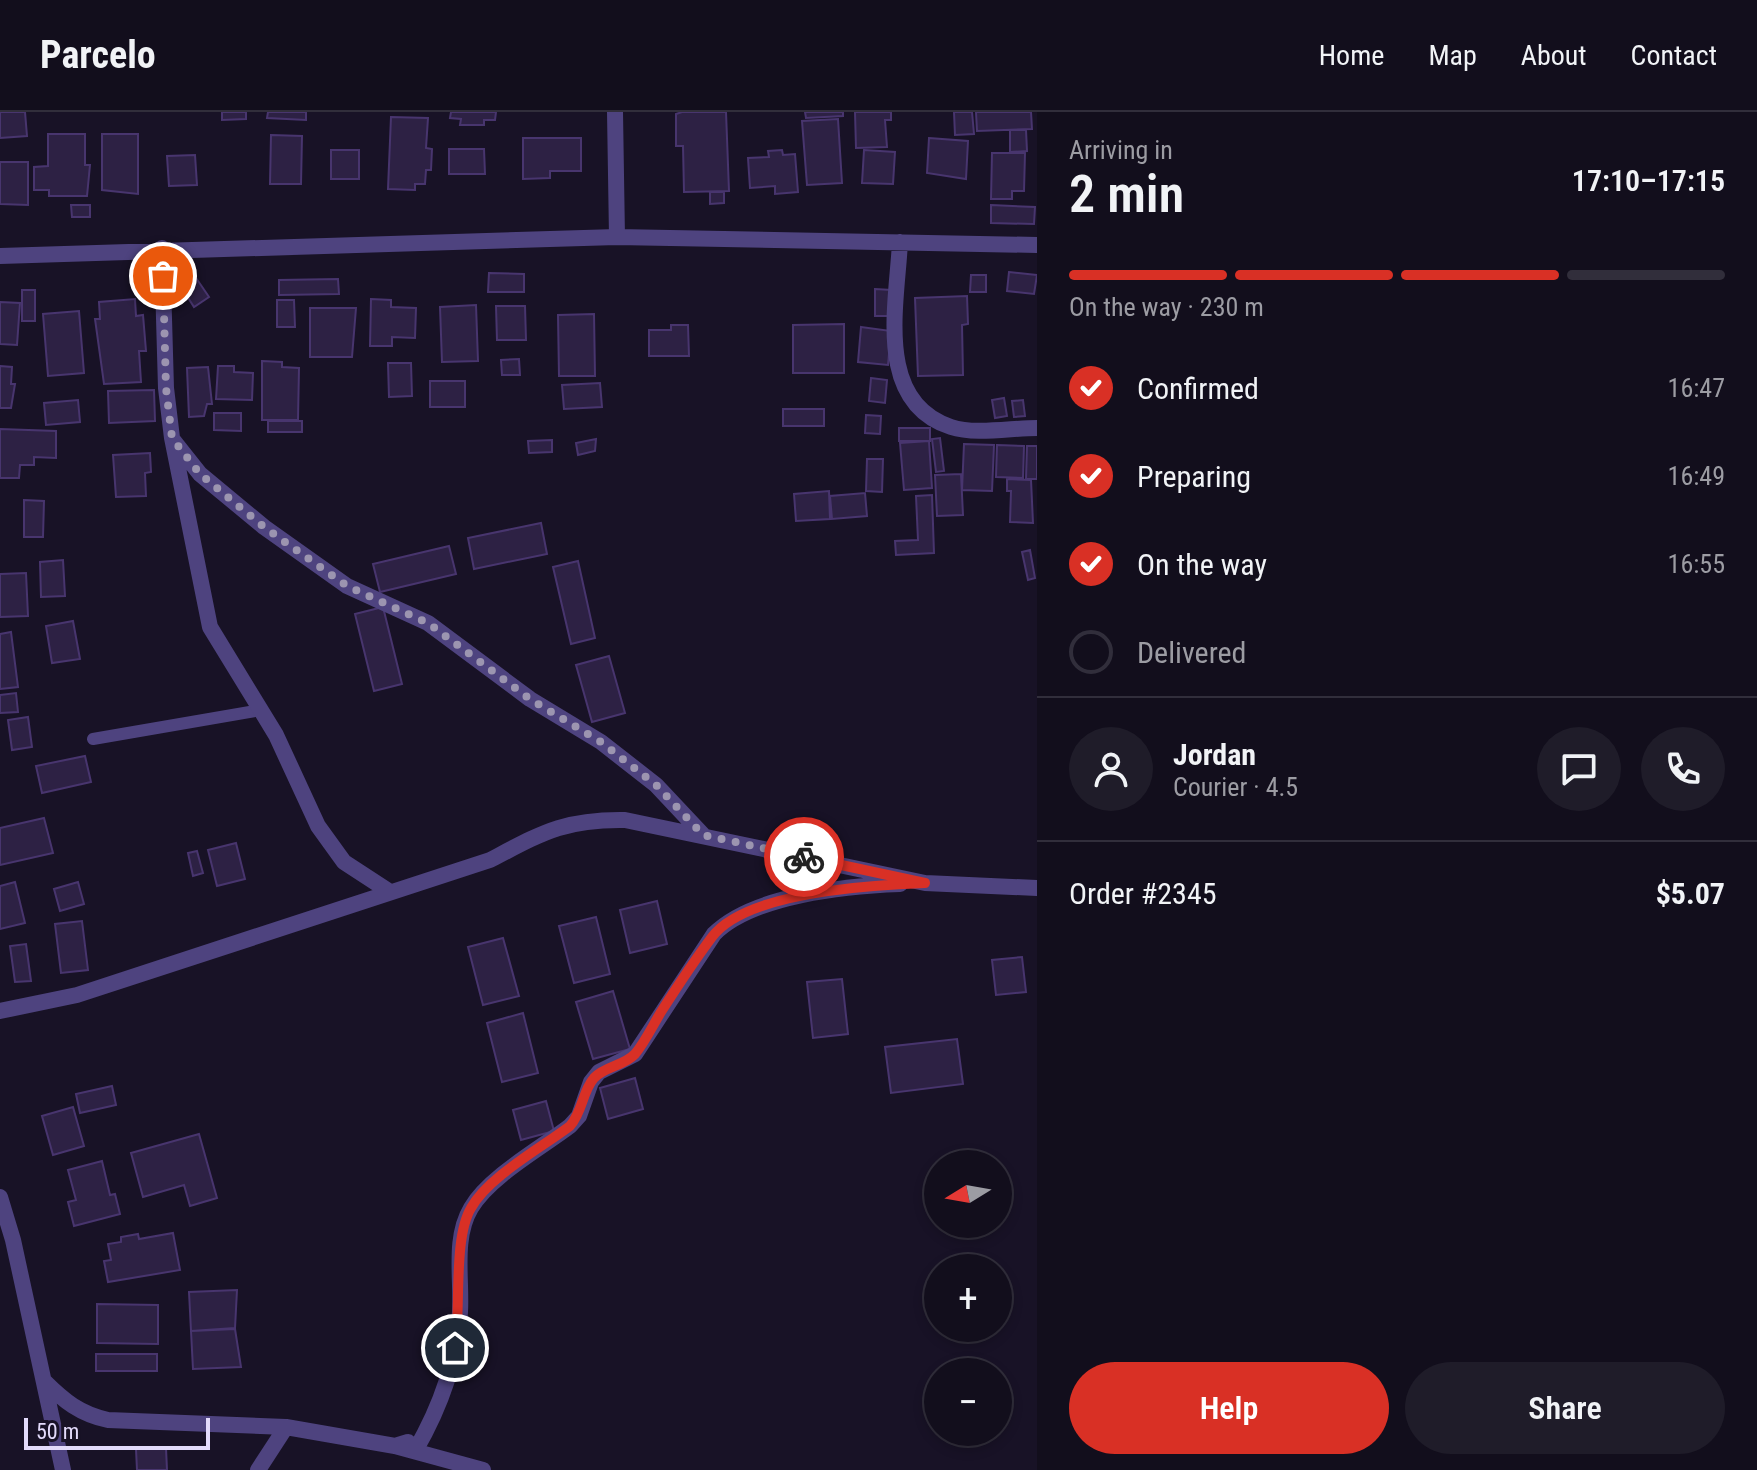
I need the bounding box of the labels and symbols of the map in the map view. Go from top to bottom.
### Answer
pin [129,242,197,310]
courier [764,817,844,897]
north arrow [924,1150,1012,1238]
pin [421,1314,489,1382]
scale bar [24,1414,210,1450]

